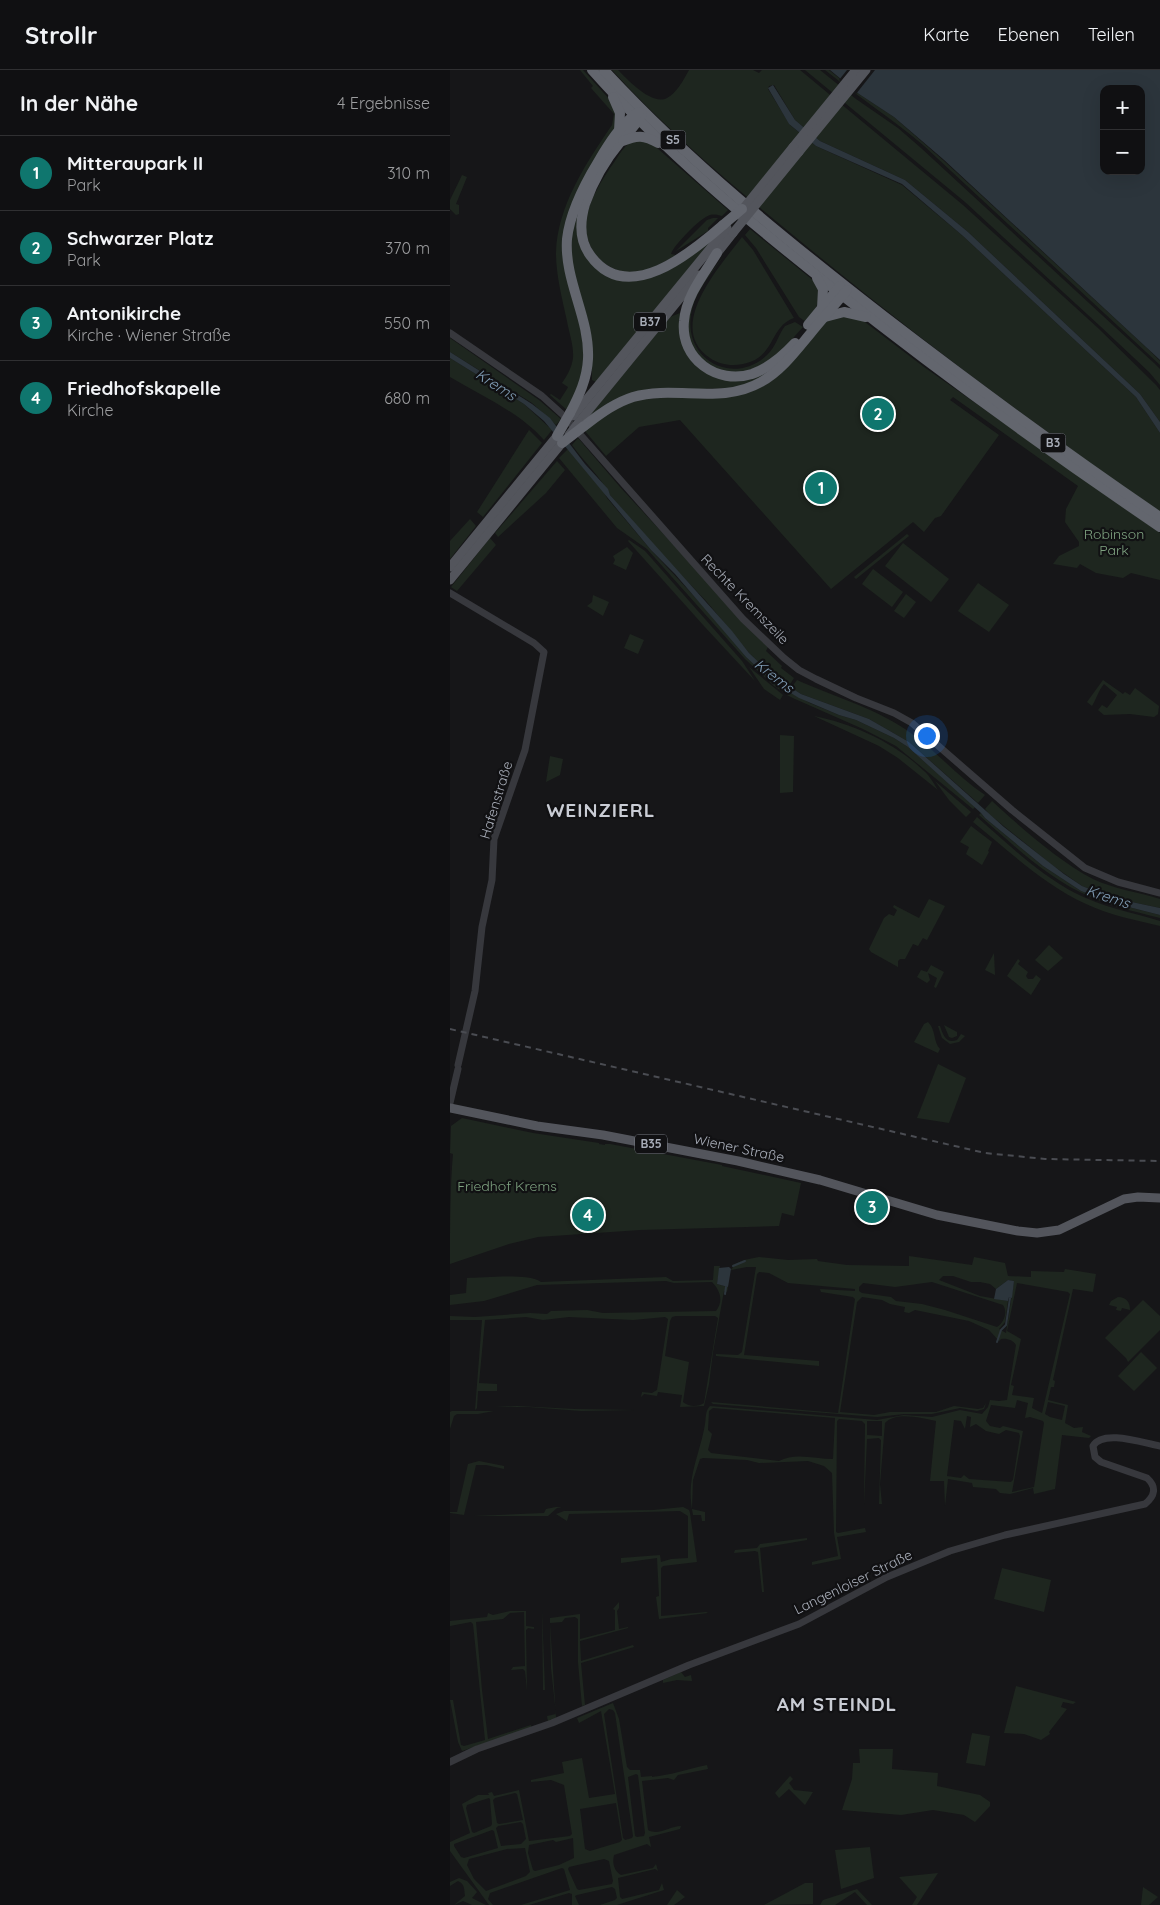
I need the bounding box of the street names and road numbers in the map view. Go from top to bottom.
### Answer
road number: S5 [660,130,686,150]
road number: B37 [634,312,666,332]
road number: B3 [1040,433,1066,452]
street label: Rechte Kremszeile [697,550,793,648]
street label: Hafenstraße [476,759,516,841]
street label: Wiener Straße [692,1130,786,1166]
road number: B35 [635,1134,667,1154]
street label: Langenloiser Straße [791,1546,915,1618]

